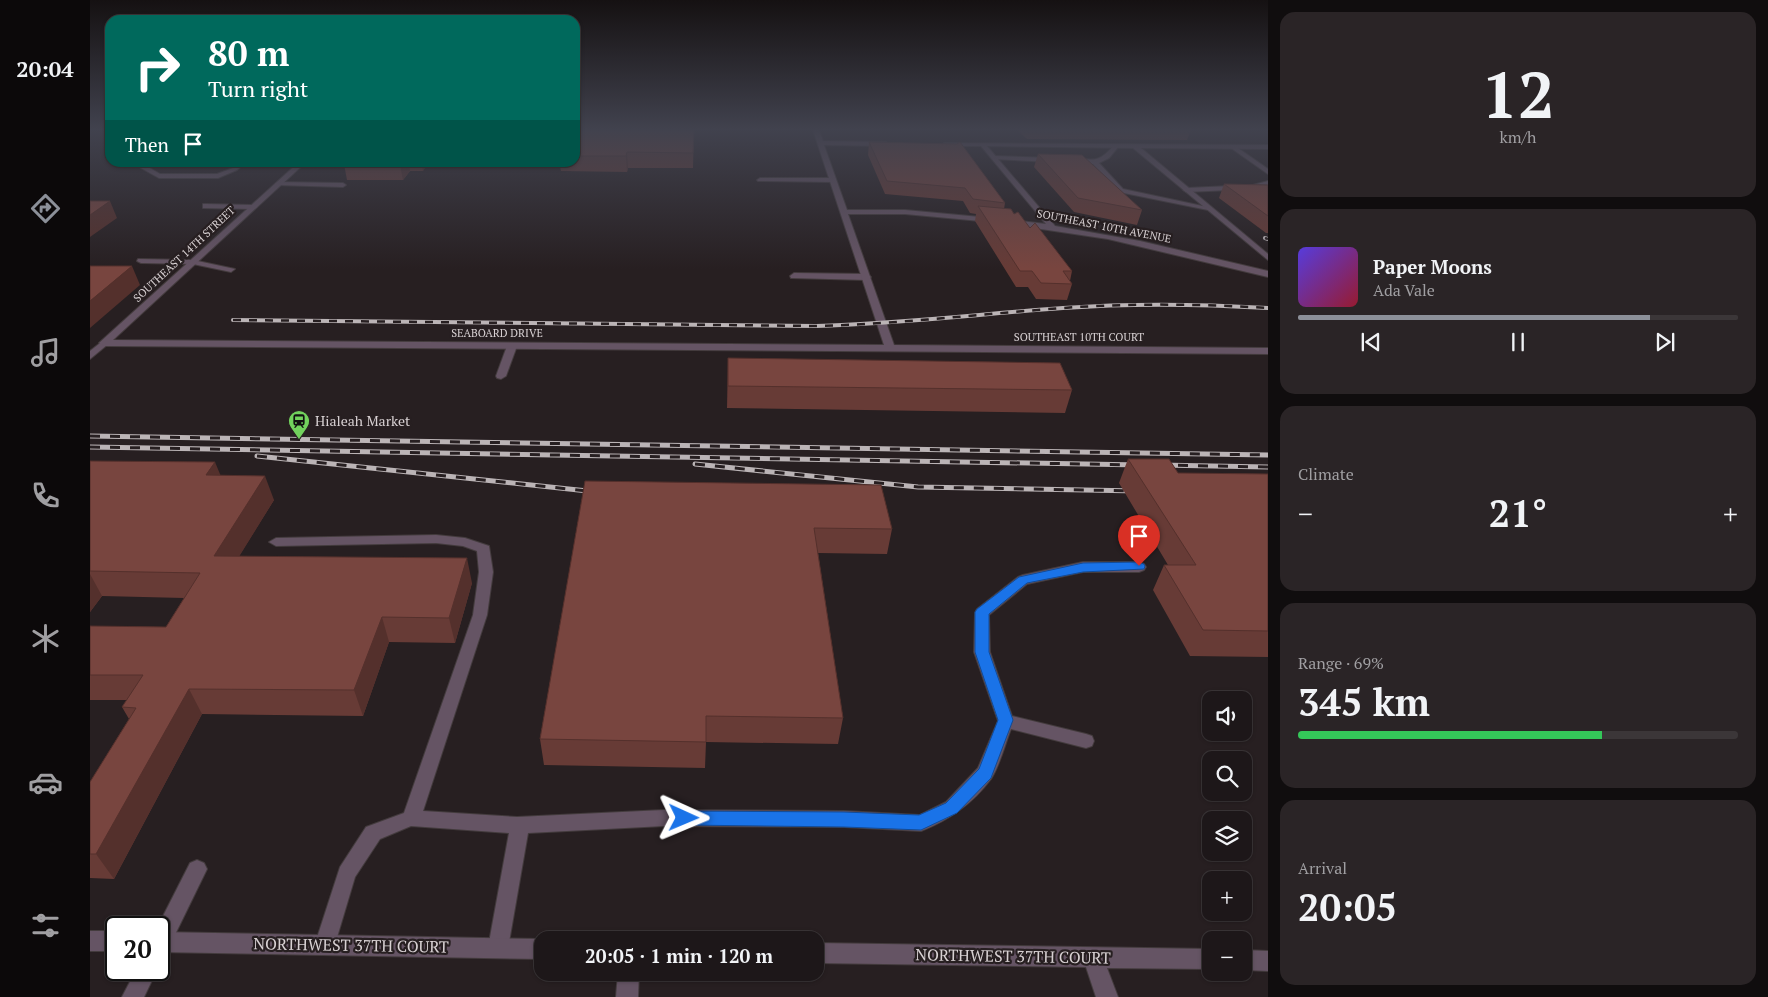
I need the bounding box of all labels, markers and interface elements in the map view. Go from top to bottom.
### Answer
text: 80 m [208,30,289,76]
icon: right [125,35,190,100]
text: 12 [1481,50,1555,137]
text: 20:04 [16,54,74,83]
text: Turn right [208,74,308,103]
text: km/h [1500,126,1536,148]
icon: arrive [179,130,207,158]
text: Then [125,132,169,157]
icon: directions [28,191,63,226]
street label: SOUTHEAST 14TH STREET [130,203,238,305]
street label: SOUTHEAST 10TH AVENUE [1036,206,1172,246]
text: Paper Moons [1373,254,1492,279]
text: Ada Vale [1373,279,1435,301]
street label: SEABOARD DRIVE [451,326,543,340]
icon: previous [1357,328,1385,356]
icon: pause [1504,328,1532,356]
icon: next [1651,328,1679,356]
street label: SOUTHEAST 10TH COURT [1014,330,1144,344]
icon: music [28,335,63,370]
station icon: Hialeah Market [287,409,311,440]
place label: Hialeah Market [315,411,411,430]
text: Climate [1298,463,1354,485]
icon: phone [28,478,63,513]
text: 21° [1489,488,1547,538]
text: − [1298,495,1313,532]
text: + [1723,495,1738,532]
pin [1118,515,1160,566]
icon: arrive [1125,522,1153,550]
icon: climate [28,621,63,656]
text: Range · 69% [1298,652,1384,674]
text: 345 km [1298,677,1430,727]
map controls [1202,691,1252,981]
button: sound [1202,691,1252,741]
button: search [1202,751,1252,801]
icon: car [28,765,63,800]
position arrow [657,791,709,843]
button: layers [1202,811,1252,861]
text: Arrival [1298,857,1347,879]
button: + [1202,871,1252,921]
text: 20:05 [1298,882,1397,932]
icon: filters [28,908,63,943]
speed limit sign: 20 [105,916,170,981]
button: − [1202,931,1252,981]
street label: NORTHWEST 37TH COURT [253,932,449,958]
text: 20:05 · 1 min · 120 m [585,943,773,968]
street label: NORTHWEST 37TH COURT [915,943,1111,969]

